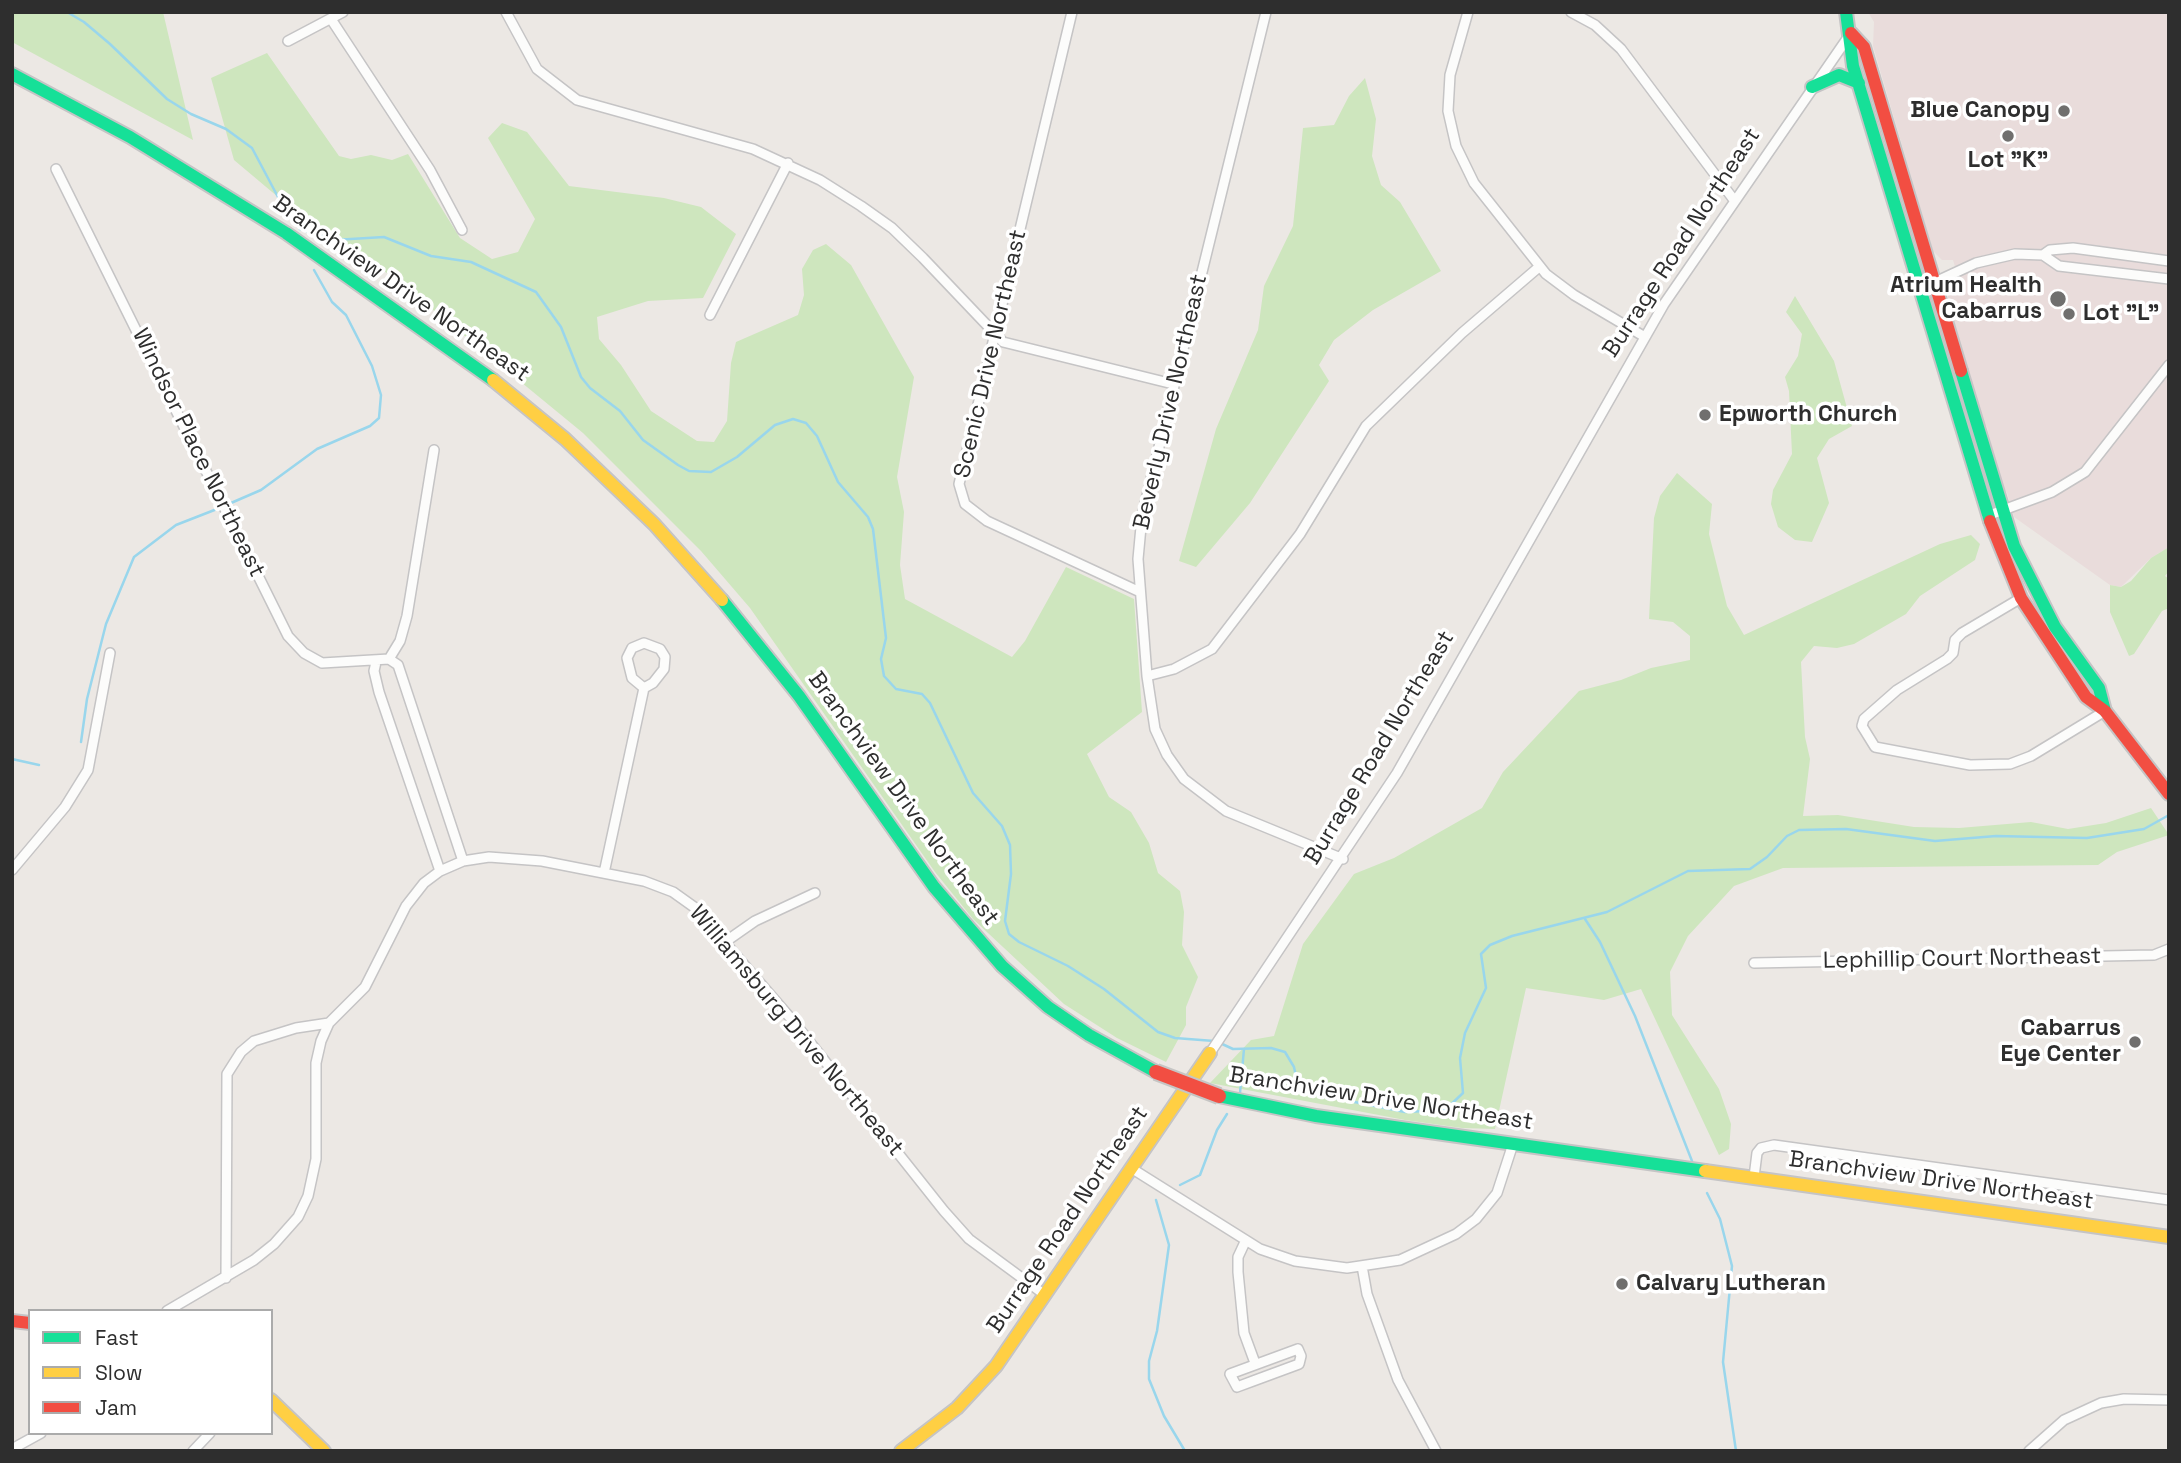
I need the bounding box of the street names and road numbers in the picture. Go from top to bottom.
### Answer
street label: Burrage Road Northeast [1597,123,1767,363]
street label: Branchview Drive Northeast [267,190,535,388]
street label: Scenic Drive Northeast [949,227,1033,481]
street label: Beverly Drive Northeast [1128,272,1214,532]
street label: Windsor Place Northeast [126,324,270,582]
street label: Burrage Road Northeast [1299,626,1461,870]
street label: Branchview Drive Northeast [802,667,1004,931]
street label: Williamsburg Drive Northeast [683,900,909,1162]
street label: Lephillip Court Northeast [1823,943,2101,975]
street label: Branchview Drive Northeast [1227,1061,1535,1137]
street label: Burrage Road Northeast [982,1101,1154,1339]
street label: Branchview Drive Northeast [1787,1146,2095,1216]

